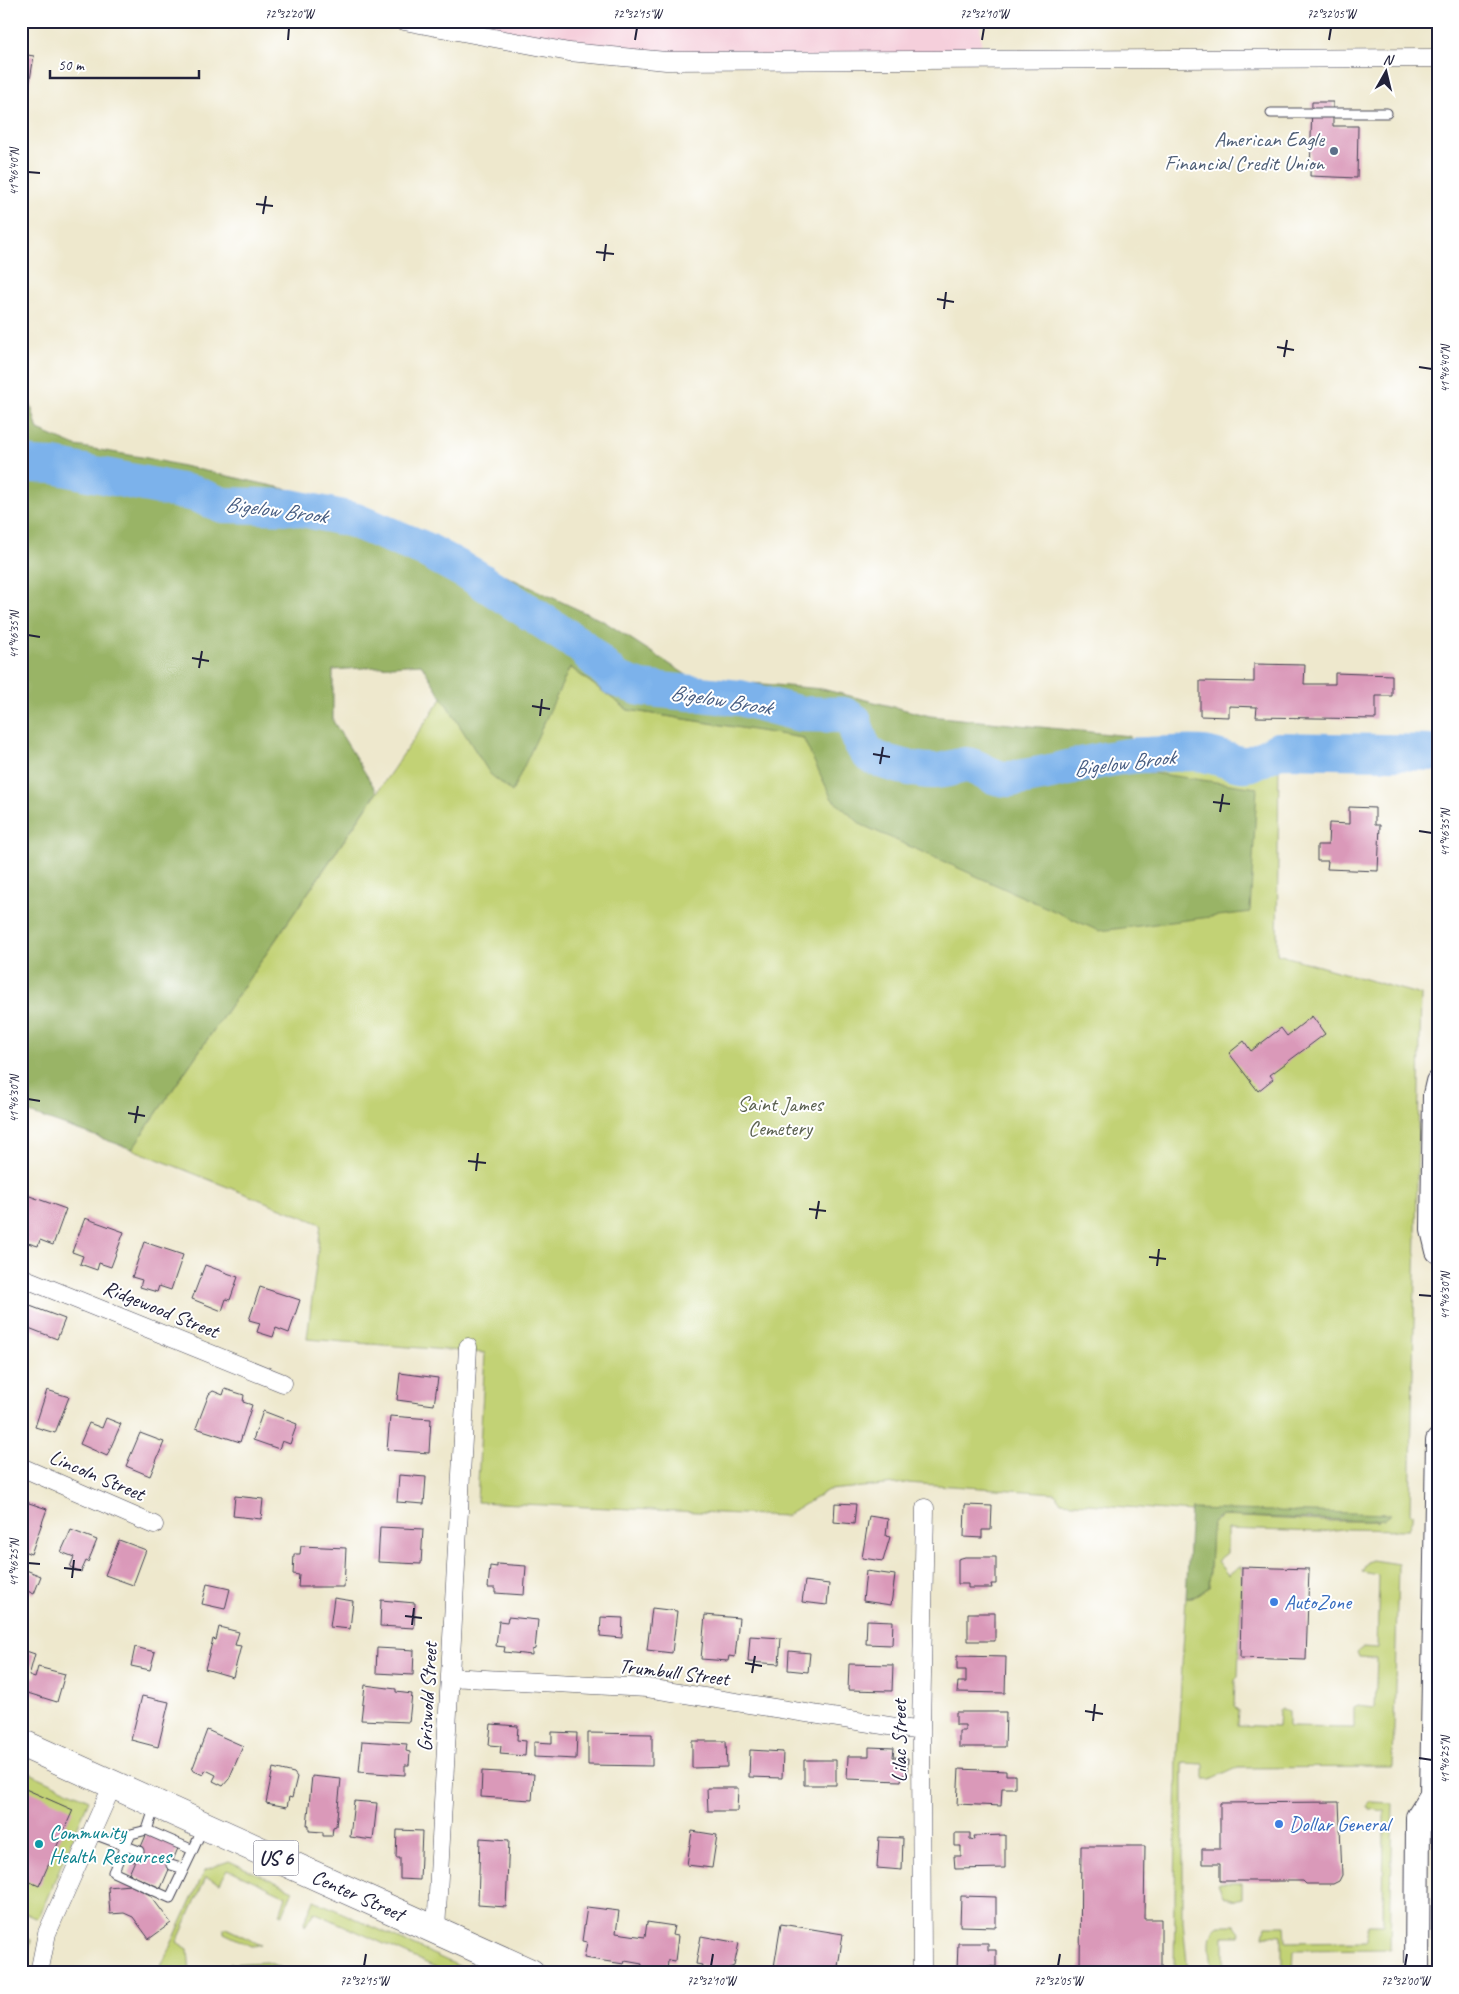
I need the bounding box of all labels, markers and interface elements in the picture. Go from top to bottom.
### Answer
text: 72°32'20"W [265,6,316,22]
text: 72°32'15"W [613,6,664,22]
text: 72°32'10"W [960,6,1011,22]
text: 72°32'05"W [1307,6,1358,22]
scale bar [50,48,199,80]
north arrow [1362,48,1412,98]
text: N [1382,51,1396,69]
text: 50 m [58,56,85,75]
place label: American Eagle Financial Credit Union [1165,126,1326,176]
marker: American Eagle Financial Credit Union [1328,145,1340,157]
text: 41°46'40"N [6,147,22,196]
text: 41°46'40"N [1437,344,1453,393]
water label: Bigelow Brook [224,490,332,531]
text: 41°46'35"N [6,610,22,659]
water label: Bigelow Brook [668,678,777,722]
water label: Bigelow Brook [1072,742,1180,783]
text: 41°46'35"N [1437,808,1453,857]
text: 41°46'30"N [6,1074,22,1123]
park label: Saint James Cemetery [737,1091,825,1141]
text: 41°46'30"N [1437,1271,1453,1320]
street label: Ridgewood Street [100,1274,224,1345]
street label: Lincoln Street [46,1443,150,1507]
text: 41°46'25"N [6,1538,22,1587]
place label: AutoZone [1284,1589,1353,1615]
marker: AutoZone [1268,1596,1280,1608]
street label: Griswold Street [411,1640,443,1752]
street label: Trumbull Street [618,1652,732,1692]
street label: Lilac Street [886,1698,912,1782]
text: 41°46'25"N [1437,1735,1453,1784]
place label: Dollar General [1289,1811,1393,1837]
marker: Dollar General [1273,1818,1285,1830]
place label: Community Health Resources [49,1819,173,1869]
marker: Community Health Resources [33,1838,45,1850]
road number: US 6 [254,1840,298,1876]
street label: Center Street [308,1863,411,1928]
text: 72°32'15"W [340,1973,391,1989]
text: 72°32'10"W [687,1973,738,1989]
text: 72°32'05"W [1034,1973,1085,1989]
text: 72°32'00"W [1381,1973,1432,1989]

